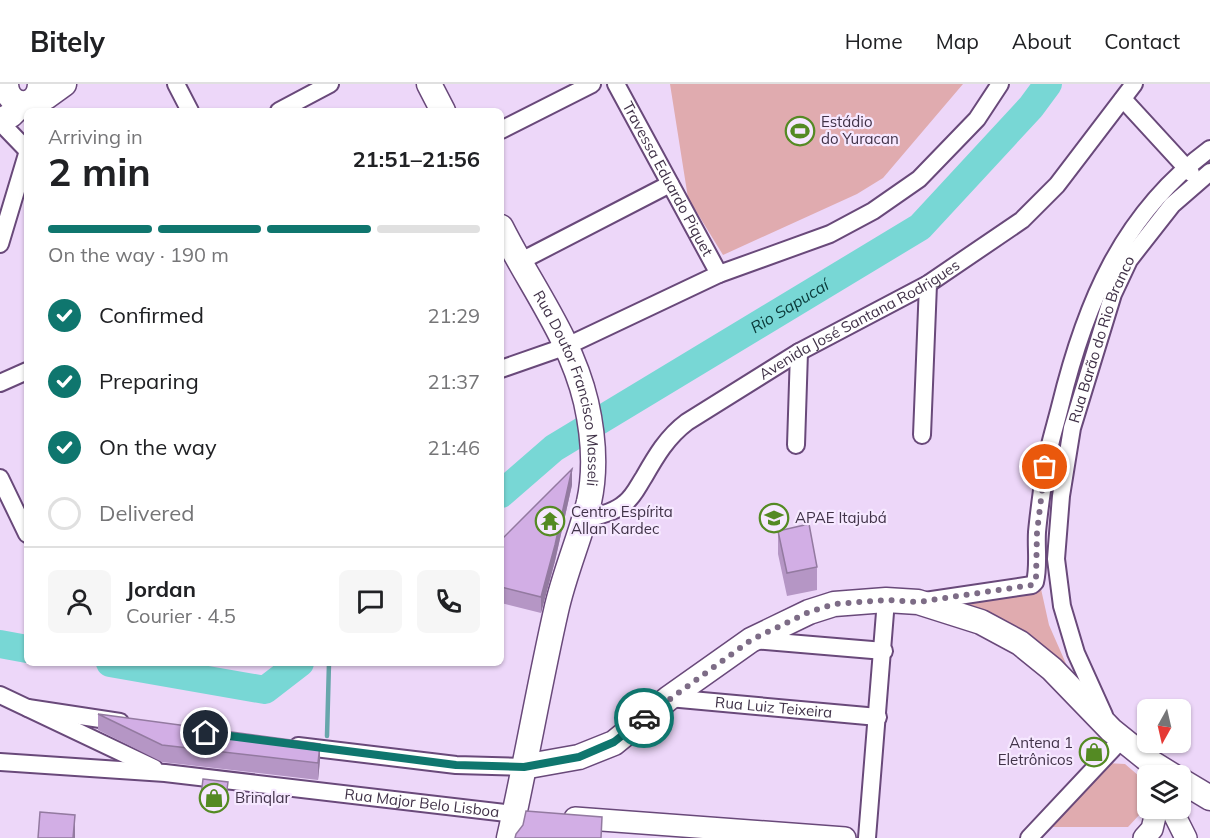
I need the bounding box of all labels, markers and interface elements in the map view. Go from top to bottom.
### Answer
text: Bitely [30,24,105,59]
text: Home [845,28,903,54]
text: Map [936,28,979,54]
text: About [1012,28,1071,54]
text: Contact [1104,28,1180,54]
street label: Travessa Eduardo Piquet [618,98,717,259]
place label: Estádio do Yuracan [821,112,899,148]
sports icon: Estádio do Yuracan [784,115,816,147]
text: Arriving in [48,124,143,149]
text: 21:51–21:56 [352,145,480,173]
text: 2 min [48,147,151,196]
text: On the way · 190 m [48,242,229,267]
street label: Rua Barão do Rio Branco [1064,253,1139,425]
street label: Avenida José Santana Rodrigues [755,255,963,384]
water label: Rio Sapucaí [746,274,834,337]
street label: Rua Doutor Francisco Masseli [529,287,603,487]
icon: check [48,299,81,332]
text: Confirmed [99,301,204,329]
text: 21:29 [427,303,480,328]
icon: check [48,365,81,398]
text: Preparing [99,367,199,395]
text: 21:37 [427,369,480,394]
icon: check [48,431,81,464]
text: On the way [99,433,217,461]
text: 21:46 [427,435,480,460]
pin [1019,441,1070,492]
icon: bag [1028,450,1061,483]
text: Delivered [99,499,194,527]
place label: Centro Espírita Allan Kardec [571,502,673,538]
school or university icon: APAE Itajubá [758,502,790,534]
temple icon: Centro Espírita Allan Kardec [534,505,566,537]
place label: APAE Itajubá [795,508,887,527]
button: person [48,570,111,633]
button: chat [339,570,402,633]
button: phone [417,570,480,633]
text: Jordan [126,575,196,603]
text: Courier · 4.5 [126,603,236,628]
courier [614,688,674,748]
street label: Rua Luiz Teixeira [714,692,833,722]
north arrow [1137,699,1191,753]
map controls [1137,699,1191,819]
icon: car [628,702,661,735]
pin [180,707,231,758]
icon: home [189,716,222,749]
place label: Antena 1 Eletrônicos [998,733,1073,769]
shop icon: Antena 1 Eletrônicos [1078,736,1110,768]
button: layers [1137,765,1191,819]
shop icon: Brinqlar [198,782,230,814]
street label: Rua Major Belo Lisboa [344,784,500,821]
place label: Brinqlar [235,788,291,807]

